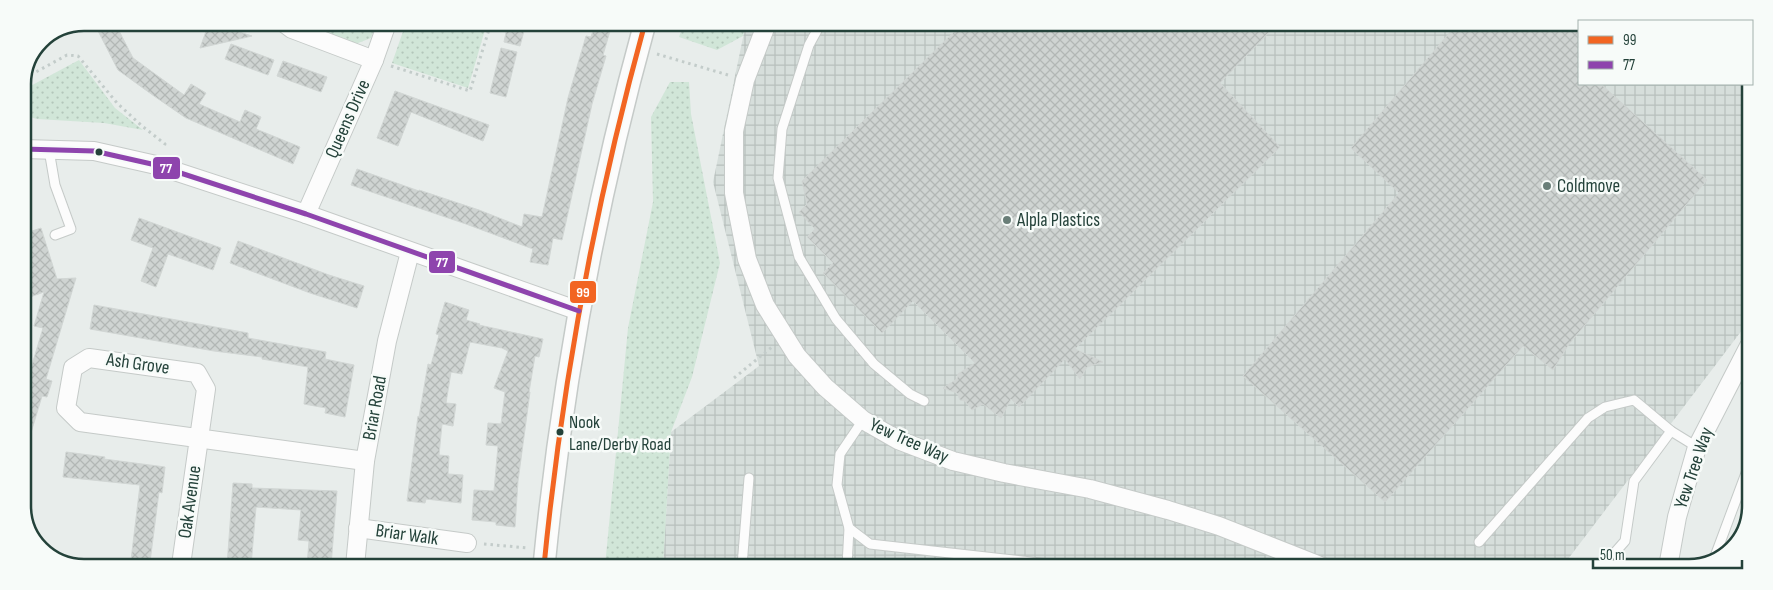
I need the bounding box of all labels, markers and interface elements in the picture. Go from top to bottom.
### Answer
legend [1578,20,1753,85]
text: 99 [1623,31,1636,50]
text: 77 [1623,56,1635,75]
street label: Queens Drive [320,76,376,162]
unlabelled marker [94,147,104,157]
line badge: 77 [152,156,181,180]
text: 77 [160,160,173,177]
place label: Coldmove [1557,175,1620,198]
marker: Coldmove [1541,180,1553,192]
place label: Alpla Plastics [1016,209,1100,232]
marker: Alpla Plastics [1001,214,1013,226]
line badge: 77 [428,250,456,274]
text: 77 [436,254,449,271]
line badge: 99 [569,280,597,304]
text: 99 [576,284,590,301]
street label: Ash Grove [104,348,171,380]
street label: Briar Road [358,374,392,442]
place label: Nook Lane/Derby Road [569,412,671,455]
street label: Yew Tree Way [866,413,953,469]
street label: Yew Tree Way [1669,424,1719,512]
marker: Nook Lane/Derby Road [555,427,565,437]
street label: Oak Avenue [174,464,206,540]
street label: Briar Walk [374,519,441,551]
scale bar [1593,538,1742,570]
text: 50 m [1600,546,1625,565]

